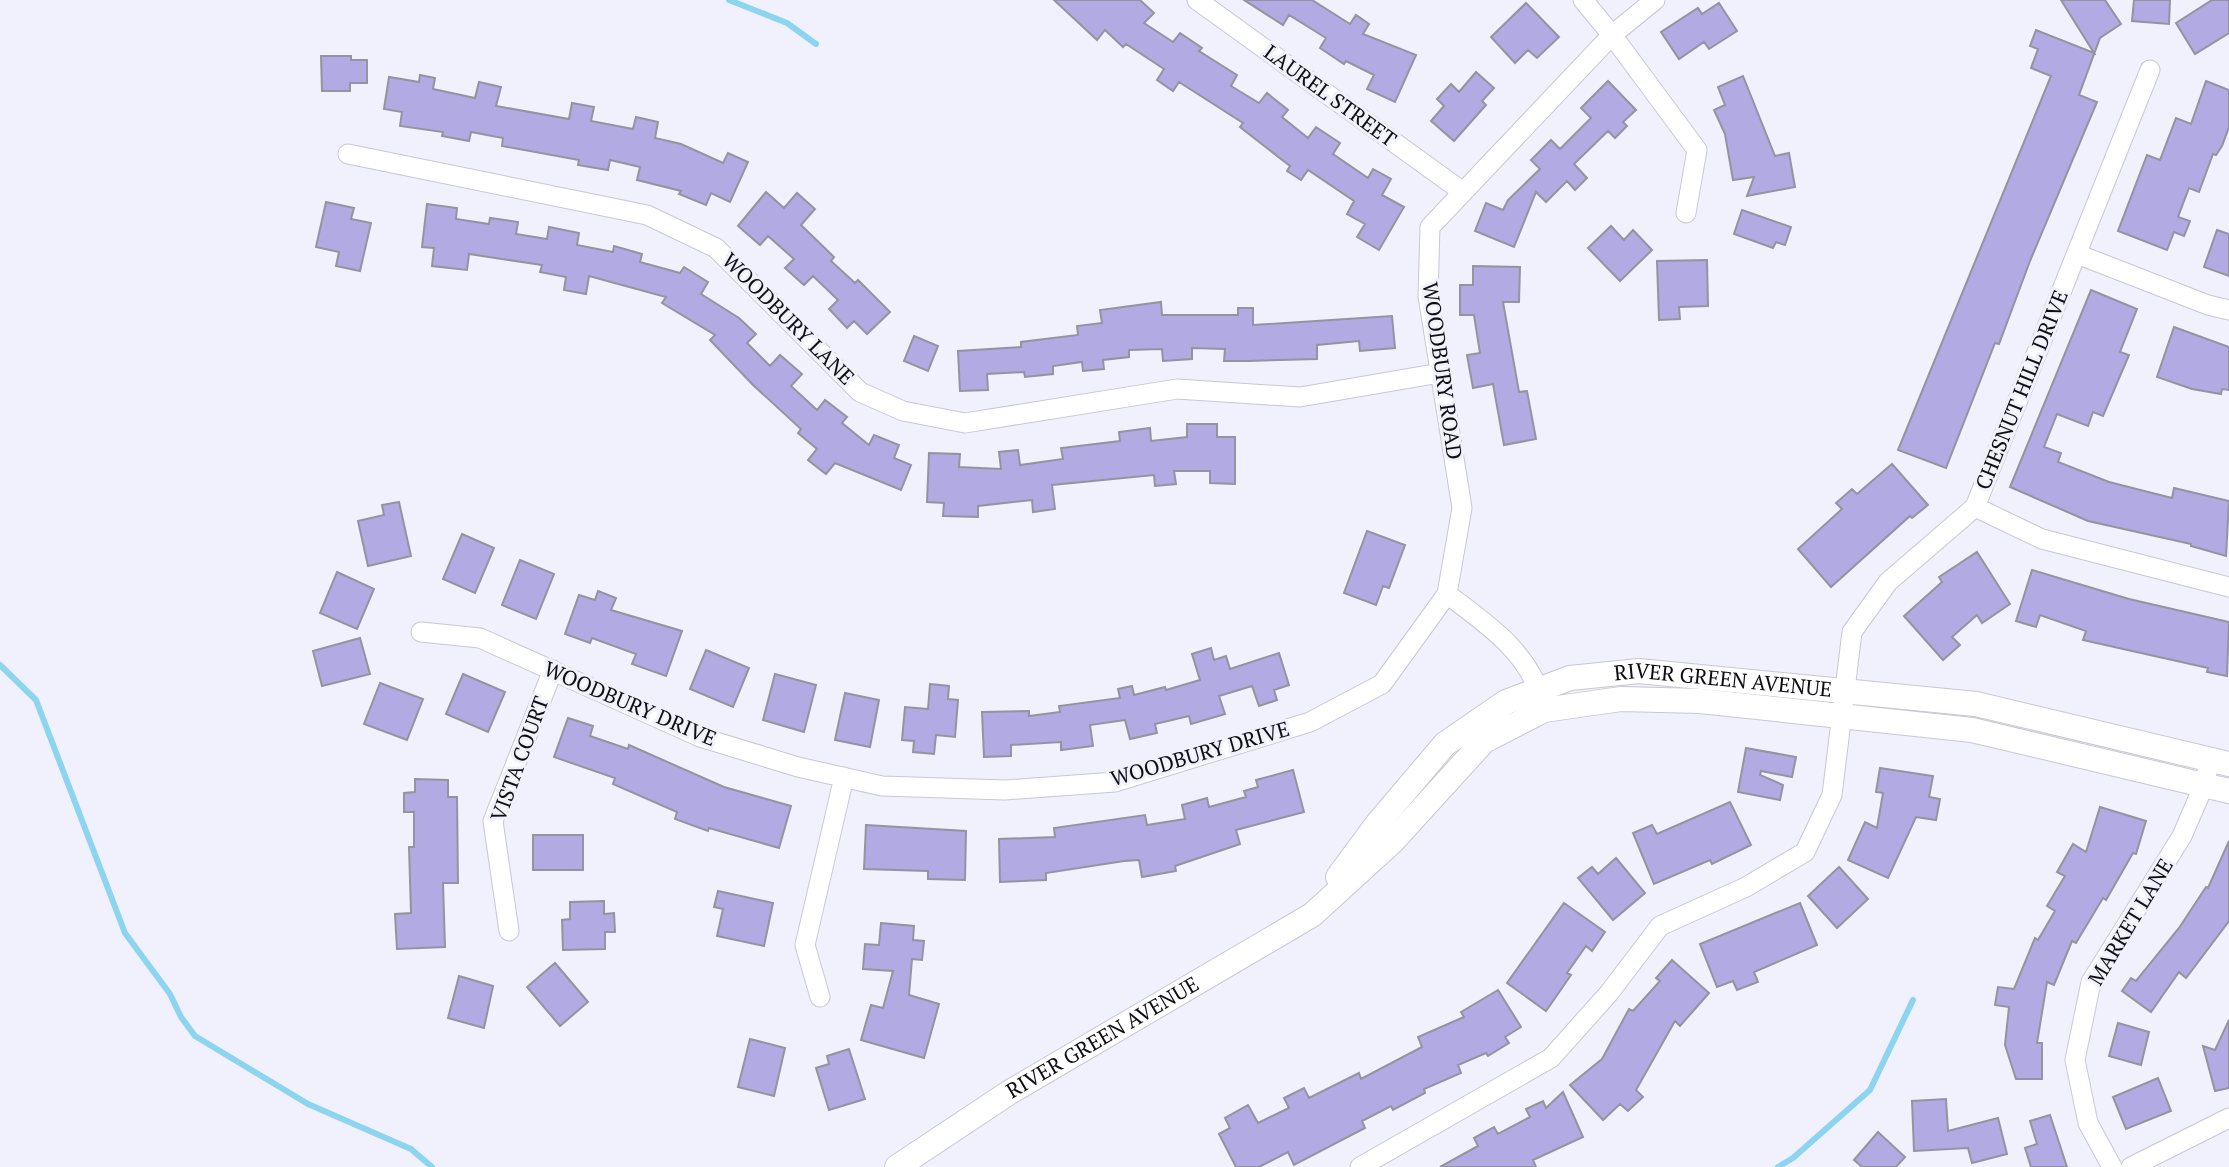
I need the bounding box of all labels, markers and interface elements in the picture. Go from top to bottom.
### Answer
street label: LAUREL STREET [1259,38,1402,153]
street label: WOODBURY LANE [717,246,861,390]
street label: WOODBURY ROAD [1417,280,1469,461]
street label: CHESNUT HILL DRIVE [1968,286,2074,494]
street label: WOODBURY DRIVE [540,654,721,752]
street label: RIVER GREEN AVENUE [1613,656,1833,703]
street label: VISTA COURT [483,692,555,825]
street label: WOODBURY DRIVE [1107,714,1292,792]
street label: MARKET LANE [2081,853,2179,990]
street label: RIVER GREEN AVENUE [1001,969,1204,1104]

